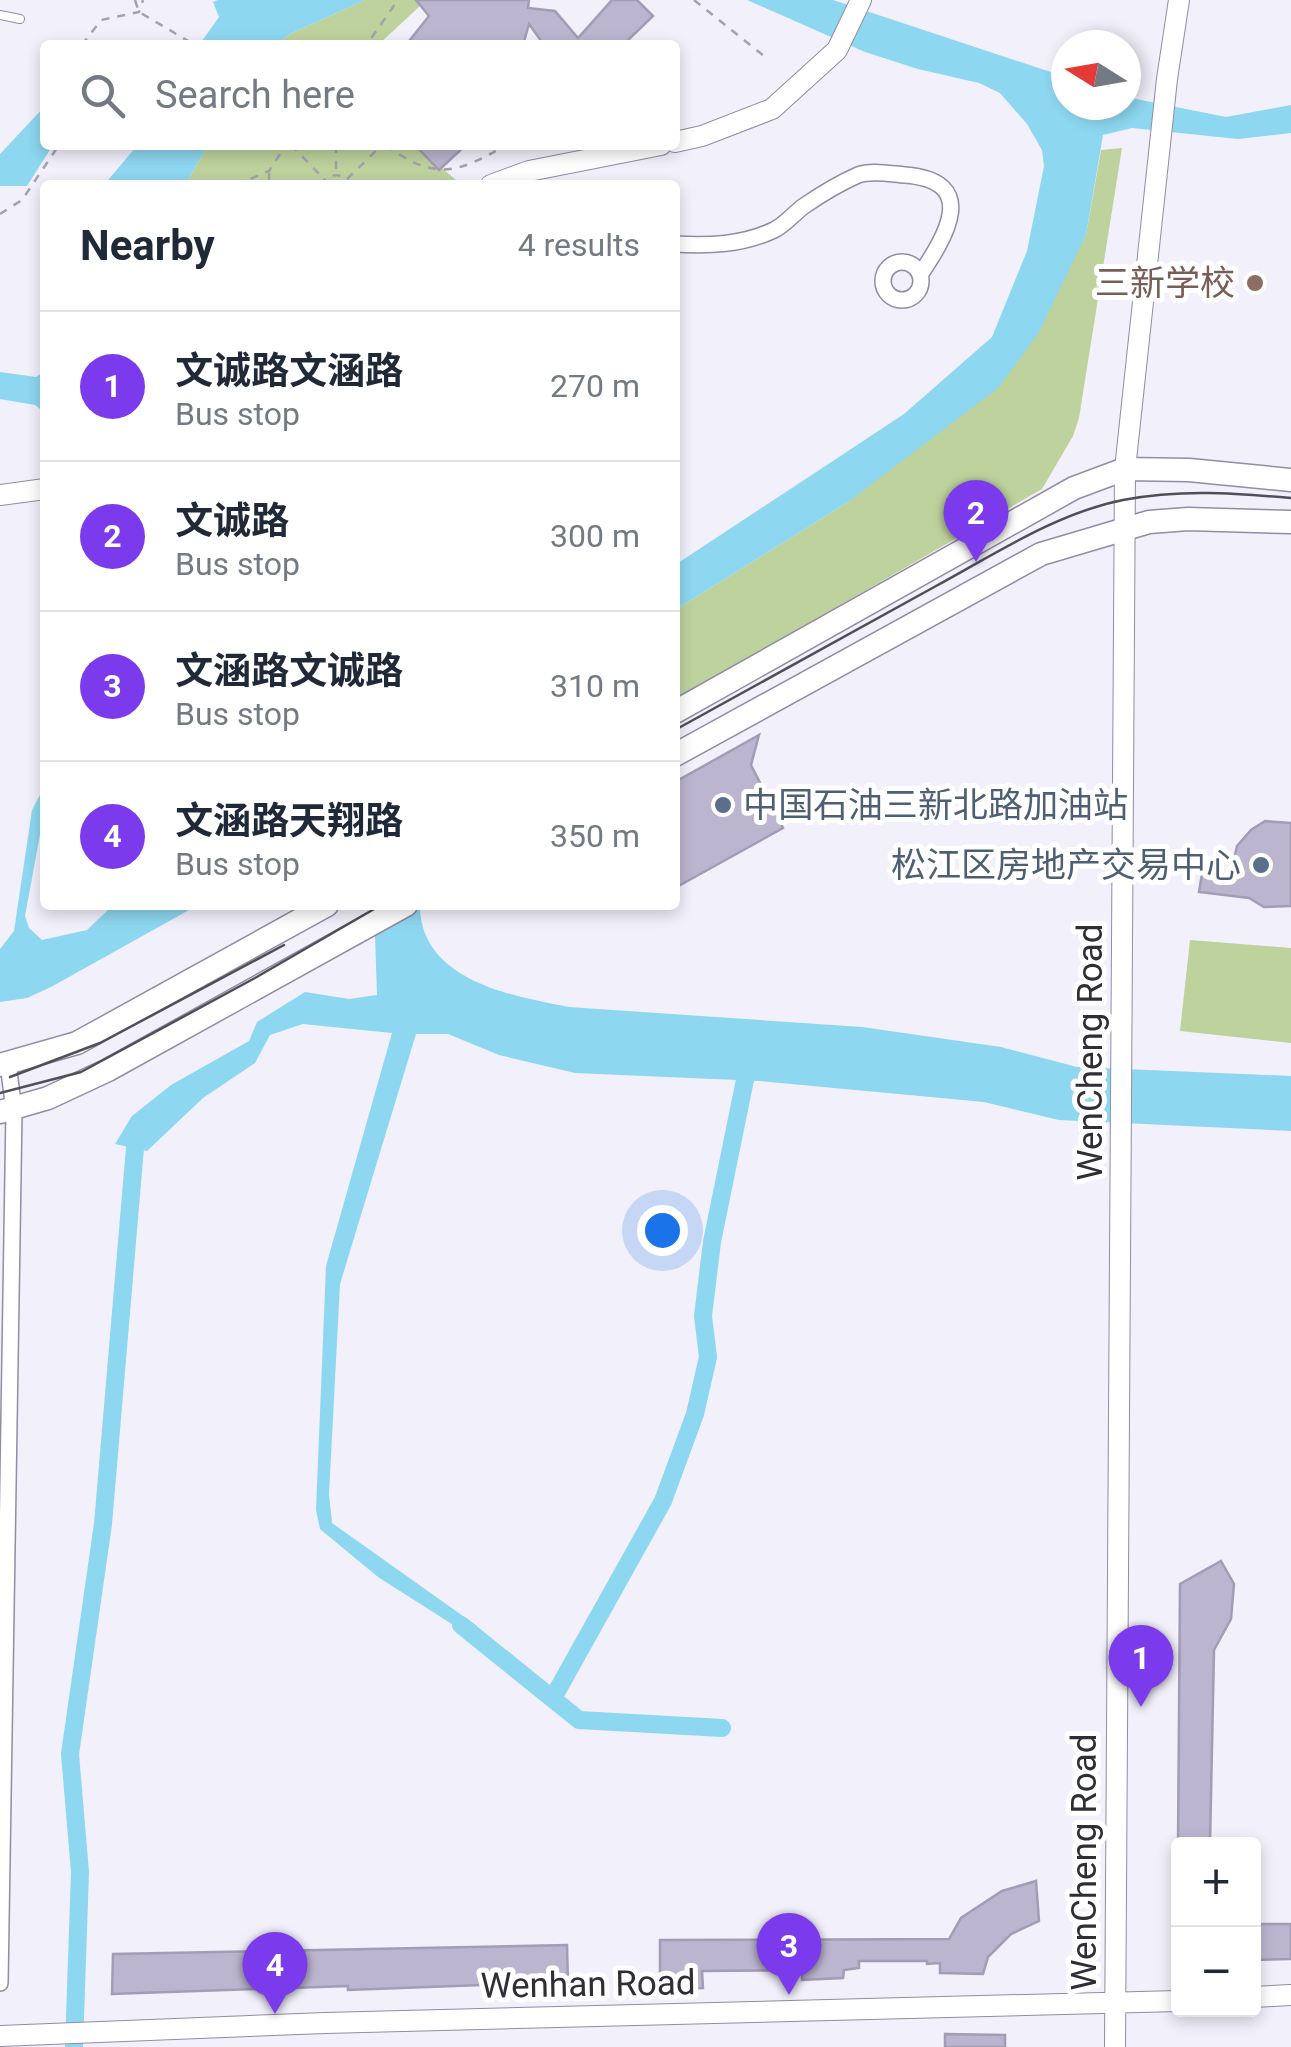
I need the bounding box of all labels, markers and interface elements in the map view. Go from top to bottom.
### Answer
north arrow [1051,30,1141,120]
search box [40,40,680,150]
icon: search [75,68,130,123]
text: Search here [155,73,355,117]
text: Nearby [80,221,215,270]
text: 4 results [518,226,640,264]
place label: 三新学校 [1095,263,1235,304]
marker: 三新学校 [1244,272,1266,294]
text: 文诚路文涵路 [175,349,403,393]
text: 1 [103,367,122,405]
text: 270 m [550,367,640,405]
text: Bus stop [175,395,300,433]
pin: 2 [944,480,1008,562]
text: 文诚路 [175,499,289,543]
text: 2 [103,517,122,555]
text: 300 m [550,517,640,555]
text: Bus stop [175,545,300,583]
text: 文涵路文诚路 [175,649,403,693]
text: 3 [103,667,122,705]
text: 310 m [550,667,640,705]
text: Bus stop [175,695,300,733]
place label: 中国石油三新北路加油站 [743,785,1128,826]
marker: 中国石油三新北路加油站 [712,794,734,816]
text: 文涵路天翔路 [175,799,403,843]
text: 4 [103,817,122,855]
text: 350 m [550,817,640,855]
text: Bus stop [175,845,300,883]
place label: 松江区房地产交易中心 [891,845,1241,886]
marker: 松江区房地产交易中心 [1250,854,1272,876]
street label: WenCheng Road [1070,924,1111,1181]
your location [637,1205,688,1256]
pin: 1 [1108,1624,1174,1707]
street label: WenCheng Road [1064,1734,1105,1991]
map controls [1171,1837,1261,2017]
button: + [1171,1837,1261,1927]
pin: 3 [756,1912,822,1995]
button: − [1171,1927,1261,2017]
pin: 4 [242,1932,308,2014]
street label: Wenhan Road [480,1962,696,2007]

